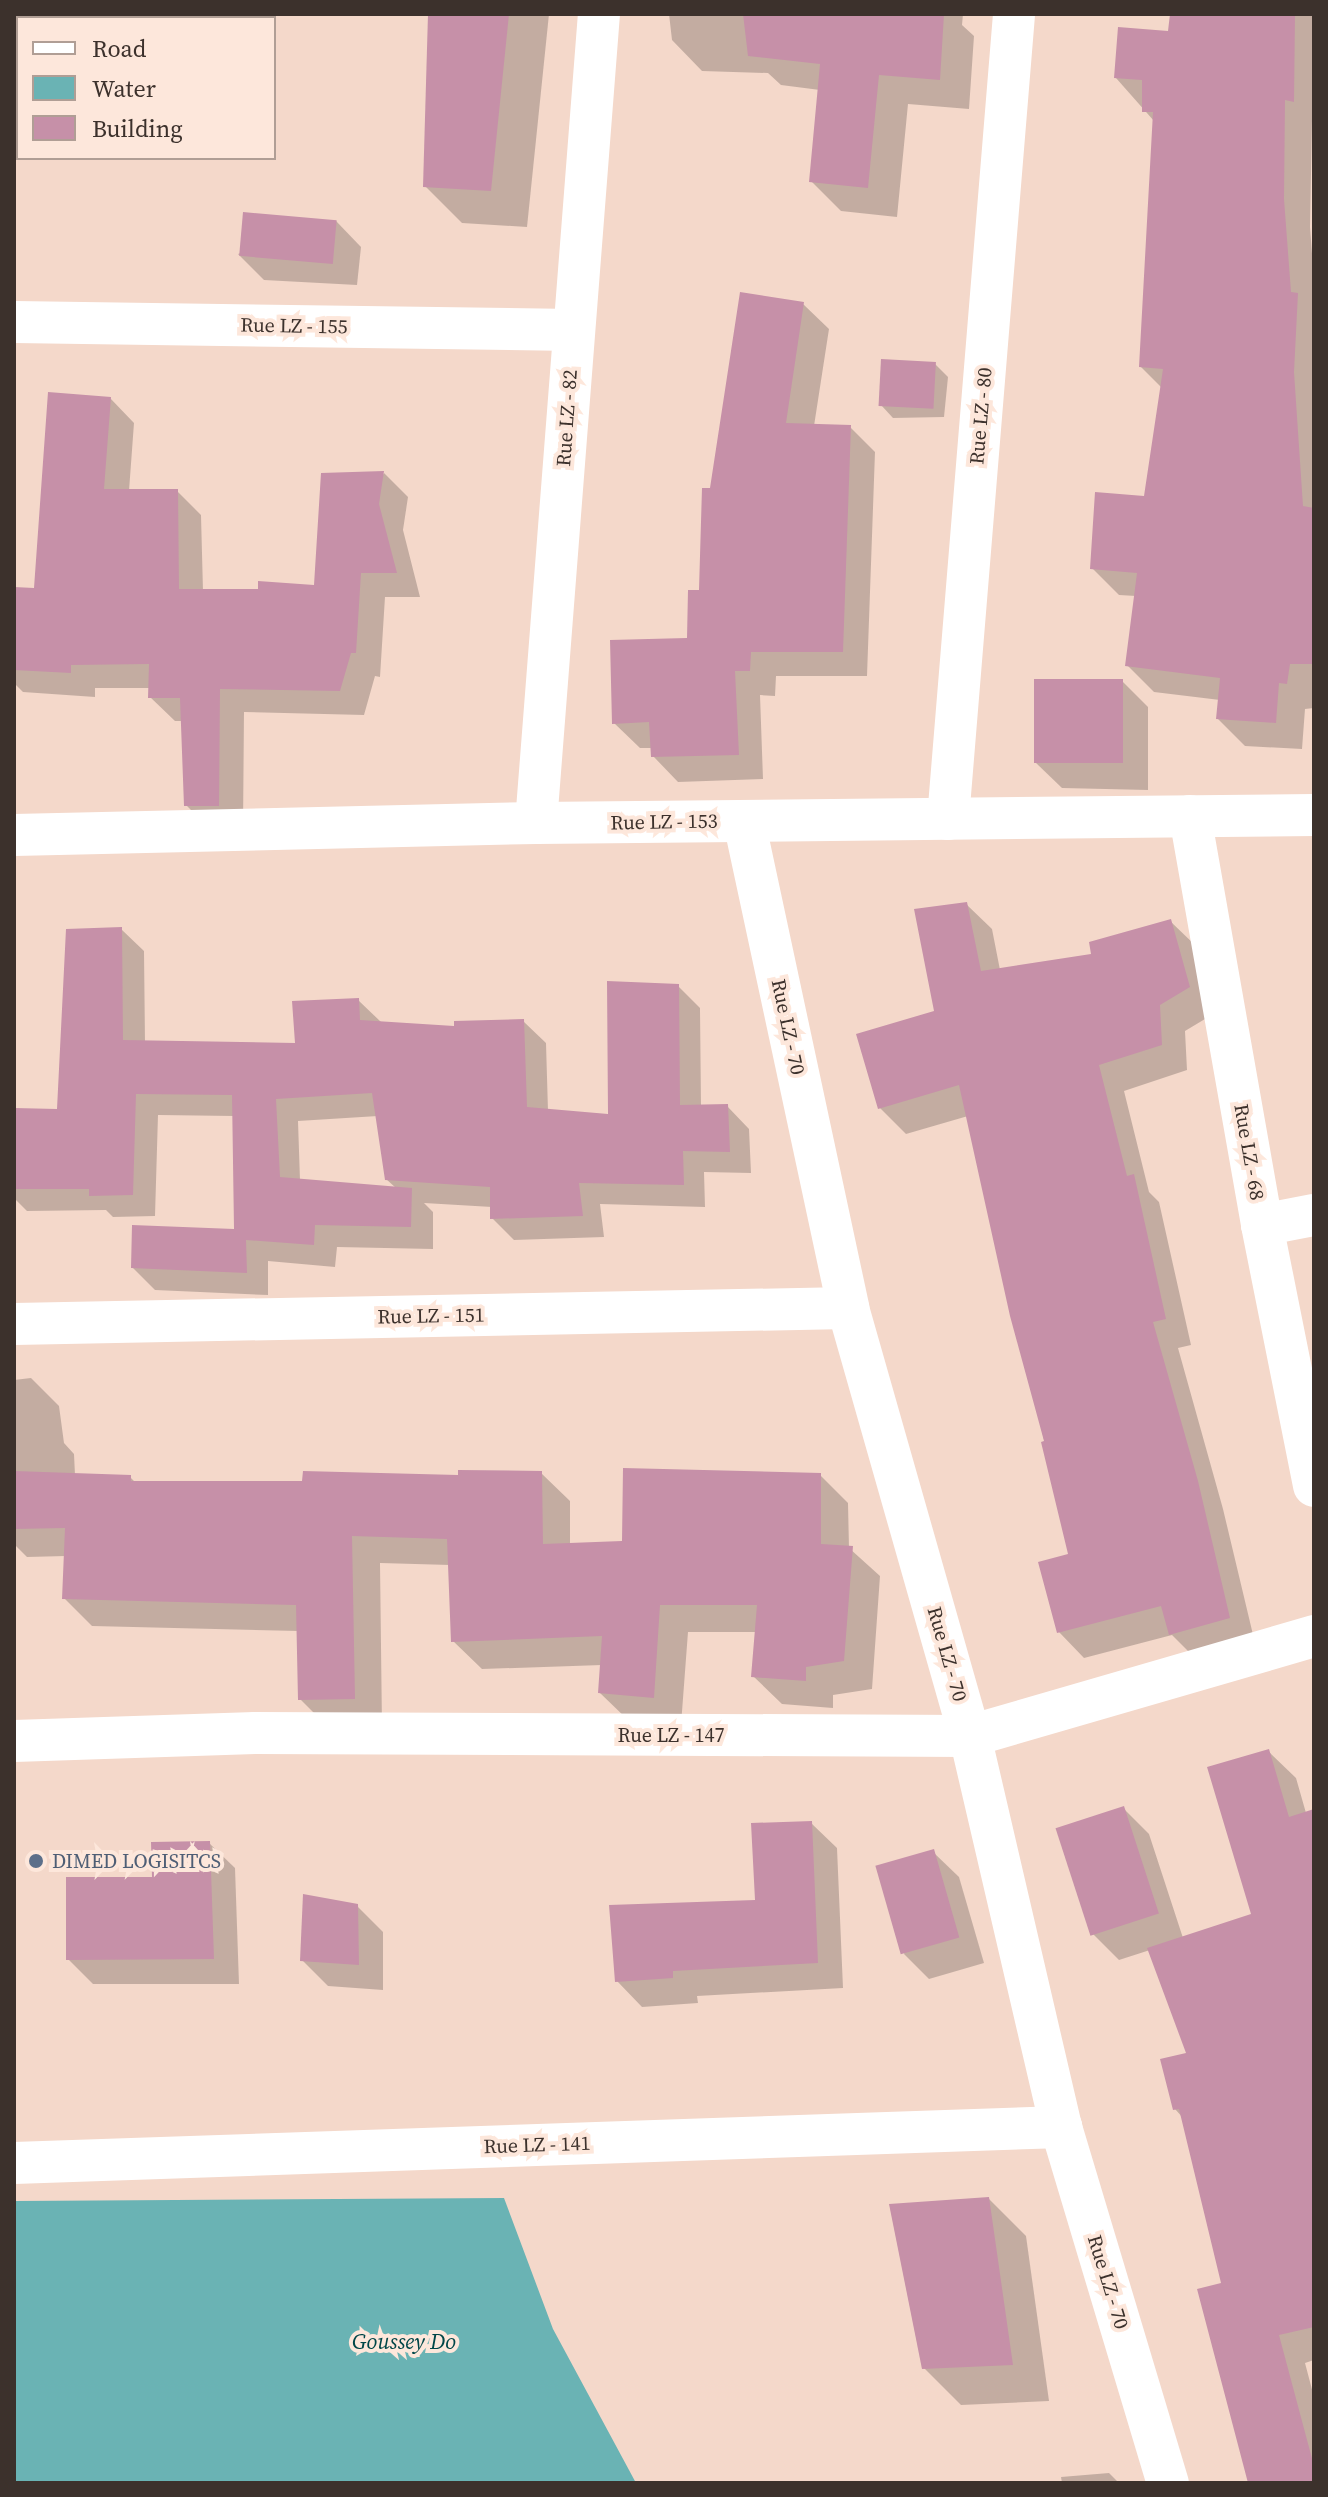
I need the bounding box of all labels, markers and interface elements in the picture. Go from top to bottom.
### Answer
legend [16,16,276,160]
text: Road [92,32,146,65]
text: Water [92,72,156,105]
text: Building [92,112,183,145]
street label: Rue LZ - 155 [240,313,348,339]
street label: Rue LZ - 80 [965,367,997,465]
street label: Rue LZ - 82 [552,369,582,467]
street label: Rue LZ - 153 [610,809,718,835]
street label: Rue LZ - 70 [766,977,810,1077]
street label: Rue LZ - 68 [1229,1102,1269,1202]
street label: Rue LZ - 151 [377,1303,485,1329]
street label: Rue LZ - 70 [922,1604,972,1704]
street label: Rue LZ - 147 [617,1723,725,1747]
place label: DIMED LOGISITCS [52,1849,221,1873]
marker: DIMED LOGISITCS [27,1852,45,1870]
street label: Rue LZ - 141 [483,2131,591,2159]
street label: Rue LZ - 70 [1082,2232,1134,2332]
water label: Goussey Do [352,2329,456,2355]

